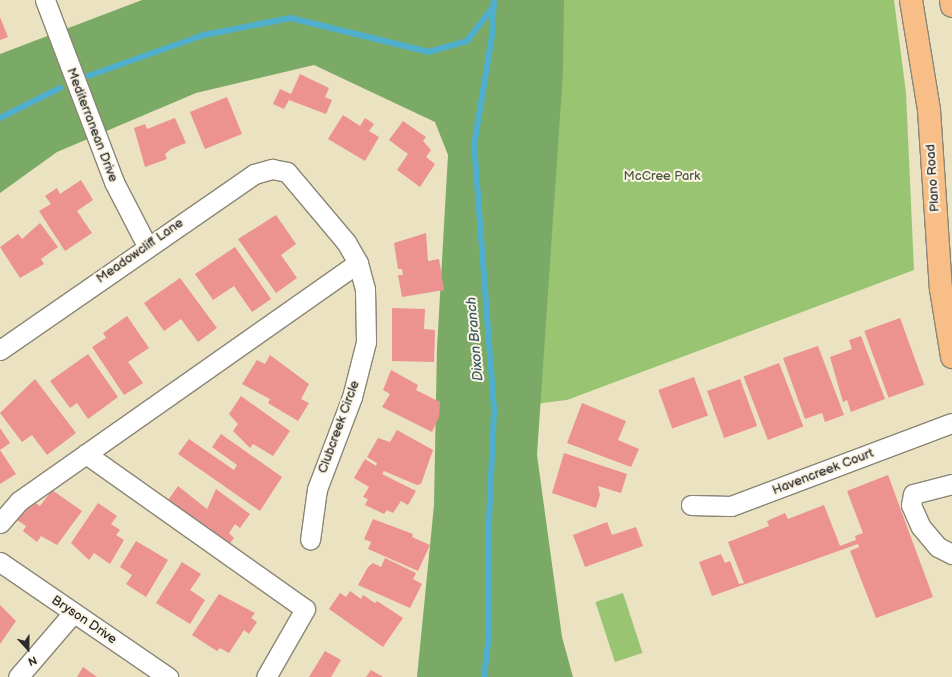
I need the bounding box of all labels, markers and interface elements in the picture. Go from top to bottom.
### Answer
street label: Mediterranean Drive [63,66,121,184]
street label: Plano Road [923,144,943,212]
park label: McCree Park [624,168,700,184]
street label: Meadowcliff Lane [94,215,186,287]
water label: Dixon Branch [463,296,487,382]
street label: Clubcreek Circle [315,379,363,475]
street label: Havencreek Court [770,446,876,498]
street label: Bryson Drive [48,593,120,647]
north arrow [8,629,48,669]
text: N [26,653,39,668]

